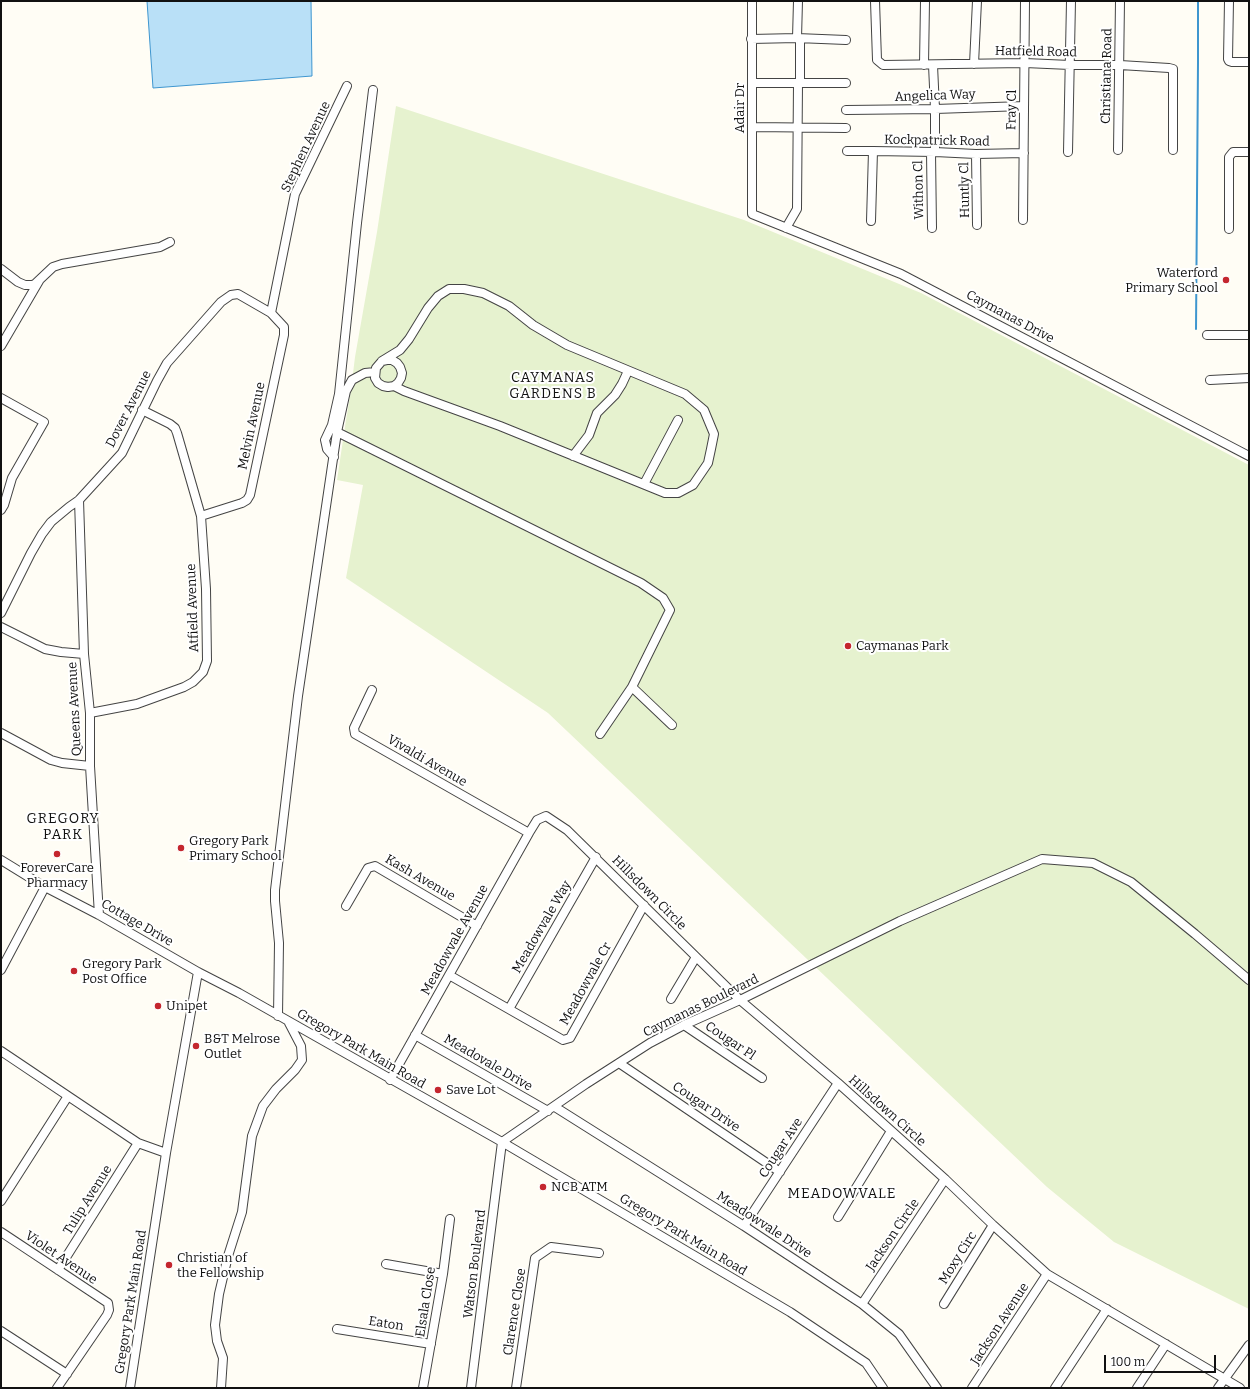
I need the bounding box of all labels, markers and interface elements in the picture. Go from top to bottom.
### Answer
street label: Christiana Road [1098,28,1116,124]
street label: Hatfield Road [995,43,1077,61]
street label: Adair Dr [732,83,748,133]
street label: Angelica Way [894,87,976,105]
street label: Fray Cl [1004,90,1020,130]
street label: Stephen Avenue [278,99,334,195]
street label: Kockpatrick Road [884,132,990,150]
street label: Withon Cl [911,160,927,220]
street label: Huntly Cl [957,162,973,218]
place label: Waterford Primary School [1125,265,1218,296]
marker: Waterford Primary School [1221,275,1231,285]
street label: Caymanas Drive [963,287,1057,347]
street label: Dover Avenue [103,368,155,450]
district label: CAYMANAS GARDENS B [509,370,597,402]
street label: Melvin Avenue [235,381,269,471]
street label: Atfield Avenue [184,563,202,653]
place label: Caymanas Park [856,638,949,654]
marker: Caymanas Park [843,641,853,651]
street label: Queens Avenue [65,661,85,757]
street label: Vivaldi Avenue [384,732,470,790]
district label: GREGORY PARK [26,811,100,844]
place label: Gregory Park Primary School [189,833,282,864]
marker: Gregory Park Primary School [176,843,186,853]
marker: ForeverCare Pharmacy [52,849,62,859]
street label: Kash Avenue [382,852,458,904]
street label: Hillsdown Circle [609,853,689,933]
place label: ForeverCare Pharmacy [20,860,94,891]
street label: Meadowvale Way [509,878,575,976]
street label: Meadowvale Avenue [418,882,492,998]
street label: Cottage Drive [98,896,176,950]
street label: Meadowvale Cr [557,940,615,1028]
place label: Gregory Park Post Office [82,956,162,987]
marker: Gregory Park Post Office [69,966,79,976]
street label: Caymanas Boulevard [641,971,761,1041]
place label: Unipet [166,998,207,1014]
marker: Unipet [153,1001,163,1011]
street label: Gregory Park Main Road [294,1006,428,1092]
street label: Cougar Pl [702,1018,758,1064]
place label: B&T Melrose Outlet [204,1031,280,1062]
street label: Meadovale Drive [441,1031,535,1095]
marker: B&T Melrose Outlet [191,1041,201,1051]
street label: Hillsdown Circle [845,1072,929,1150]
street label: Cougar Drive [669,1079,743,1135]
place label: Save Lot [446,1082,496,1098]
marker: Save Lot [433,1085,443,1095]
street label: Cougar Ave [756,1115,806,1181]
street label: Tulip Avenue [60,1162,116,1238]
place label: NCB ATM [551,1179,608,1195]
marker: NCB ATM [538,1182,548,1192]
district label: MEADOWVALE [787,1186,897,1202]
street label: Meadowvale Drive [713,1188,815,1262]
street label: Gregory Park Main Road [616,1191,750,1279]
street label: Jackson Circle [863,1196,923,1274]
street label: Watson Boulevard [461,1209,489,1319]
street label: Violet Avenue [22,1228,100,1288]
street label: Gregory Park Main Road [112,1229,150,1375]
street label: Moxy Circ [936,1229,980,1287]
place label: Christian of the Fellowship [177,1250,264,1281]
marker: Christian of the Fellowship [164,1260,174,1270]
street label: Elsala Close [413,1266,439,1338]
street label: Clarence Close [500,1267,530,1357]
street label: Jackson Avenue [968,1280,1032,1368]
street label: Eaton [367,1314,405,1334]
scale bar [1106,1347,1218,1373]
text: 100 m [1111,1355,1145,1369]

